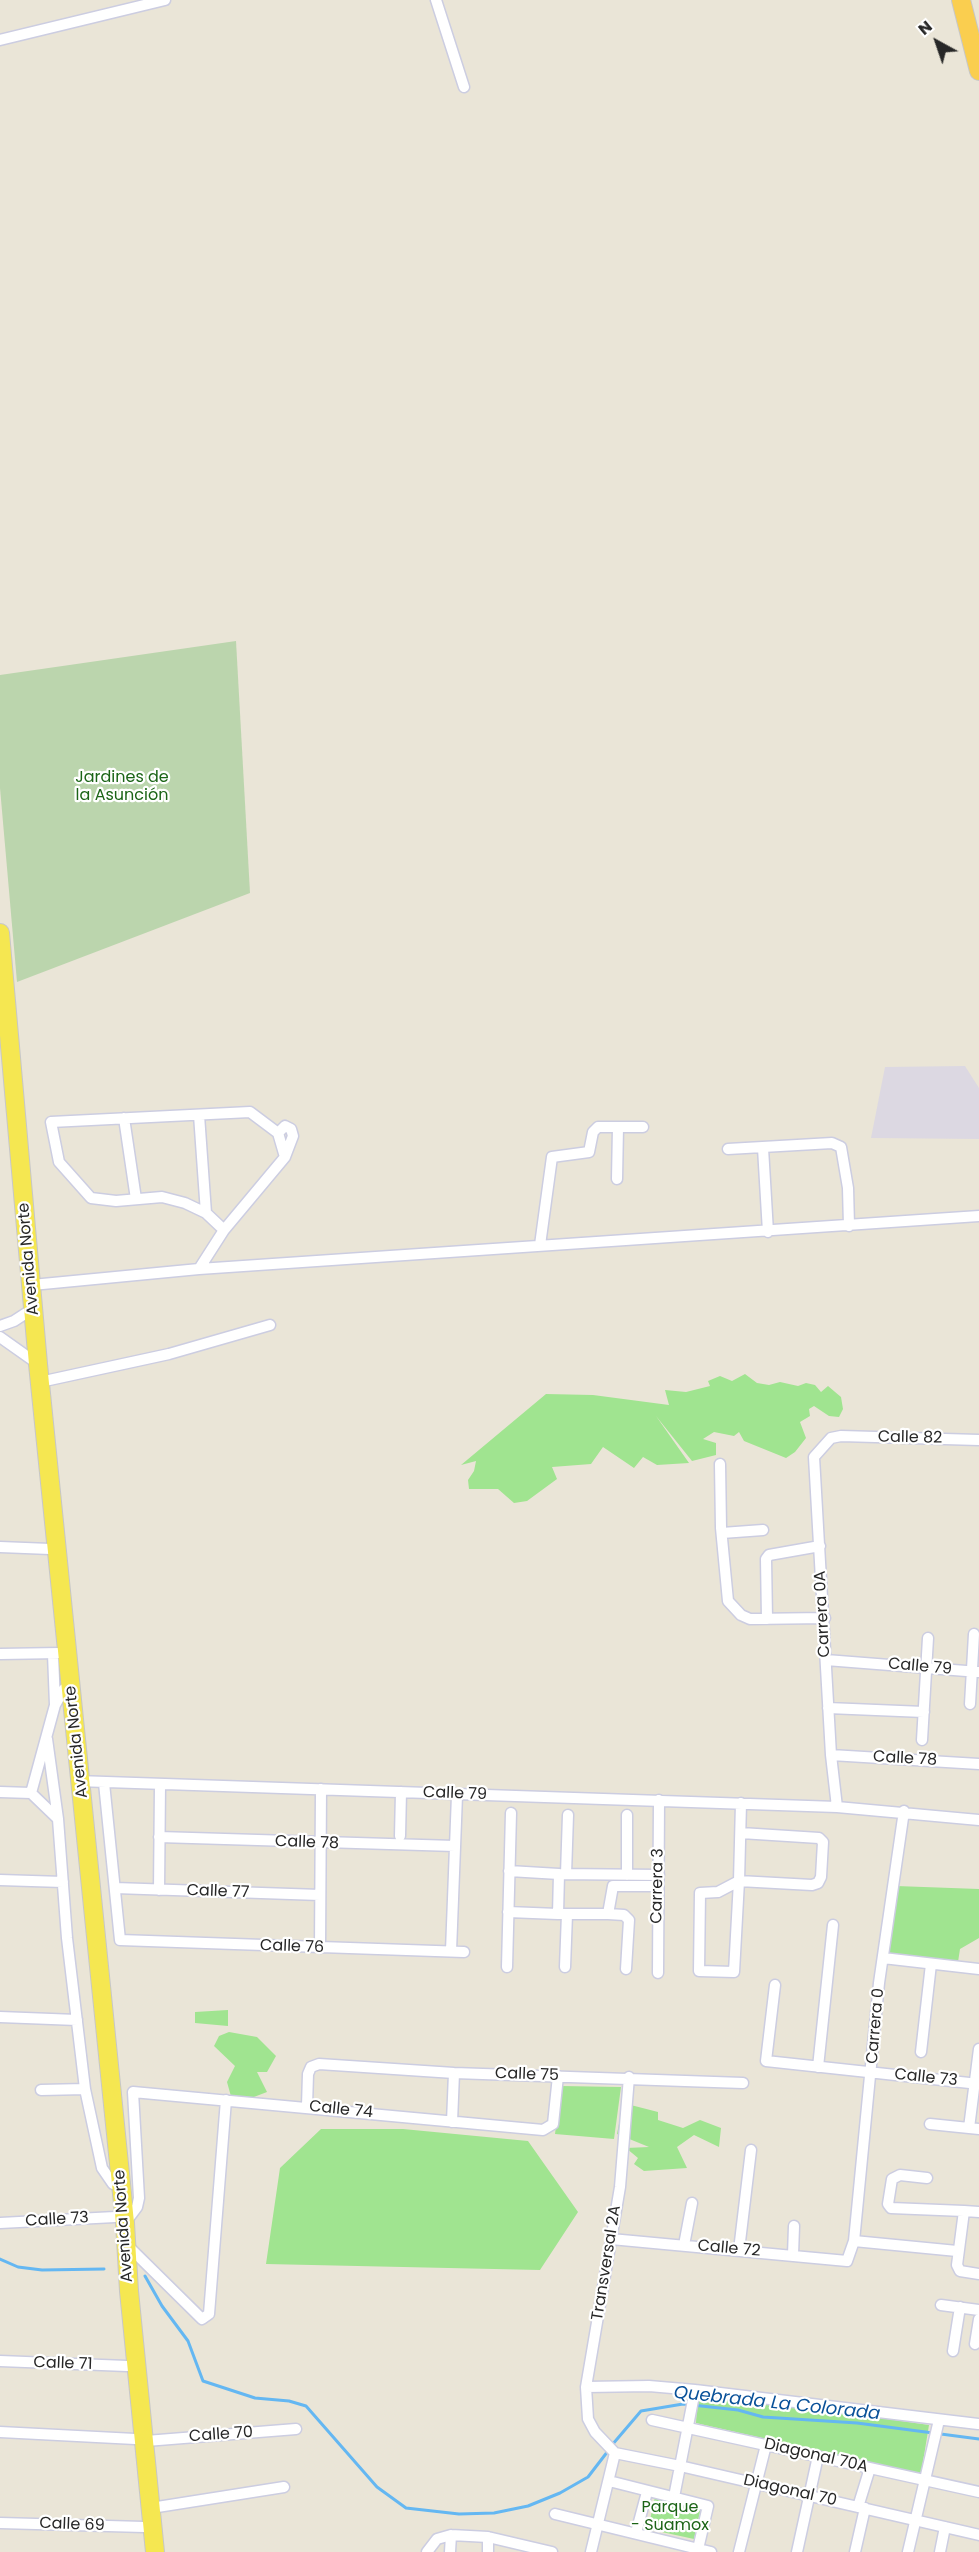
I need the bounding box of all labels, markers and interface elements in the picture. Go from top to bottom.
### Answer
north arrow [907,12,967,72]
text: N [913,15,937,41]
park label: Jardines de la Asunción [75,768,169,806]
street label: Avenida Norte [15,1202,43,1316]
street label: Calle 82 [878,1428,942,1448]
street label: Carrera 0A [811,1570,835,1658]
street label: Calle 79 [887,1655,953,1679]
street label: Avenida Norte [62,1685,92,1799]
street label: Calle 78 [873,1748,937,1770]
street label: Calle 79 [423,1783,487,1805]
street label: Calle 78 [275,1832,339,1854]
street label: Carrera 3 [648,1848,668,1924]
street label: Calle 77 [186,1881,250,1903]
street label: Calle 76 [260,1936,324,1958]
street label: Carrera 0 [863,1987,889,2065]
street label: Calle 75 [495,2064,559,2086]
street label: Calle 73 [893,2065,959,2091]
street label: Calle 74 [308,2097,374,2123]
street label: Avenida Norte [110,2169,138,2283]
street label: Transversal 2A [588,2204,626,2322]
street label: Calle 73 [25,2209,89,2231]
street label: Calle 72 [697,2237,761,2261]
street label: Calle 71 [33,2353,93,2375]
water label: Quebrada La Colorada [673,2382,881,2426]
street label: Calle 70 [188,2423,254,2447]
street label: Diagonal 70A [762,2435,870,2477]
street label: Diagonal 70 [741,2471,839,2511]
park label: Parque - Suamox [631,2498,709,2536]
street label: Calle 69 [39,2514,105,2536]

